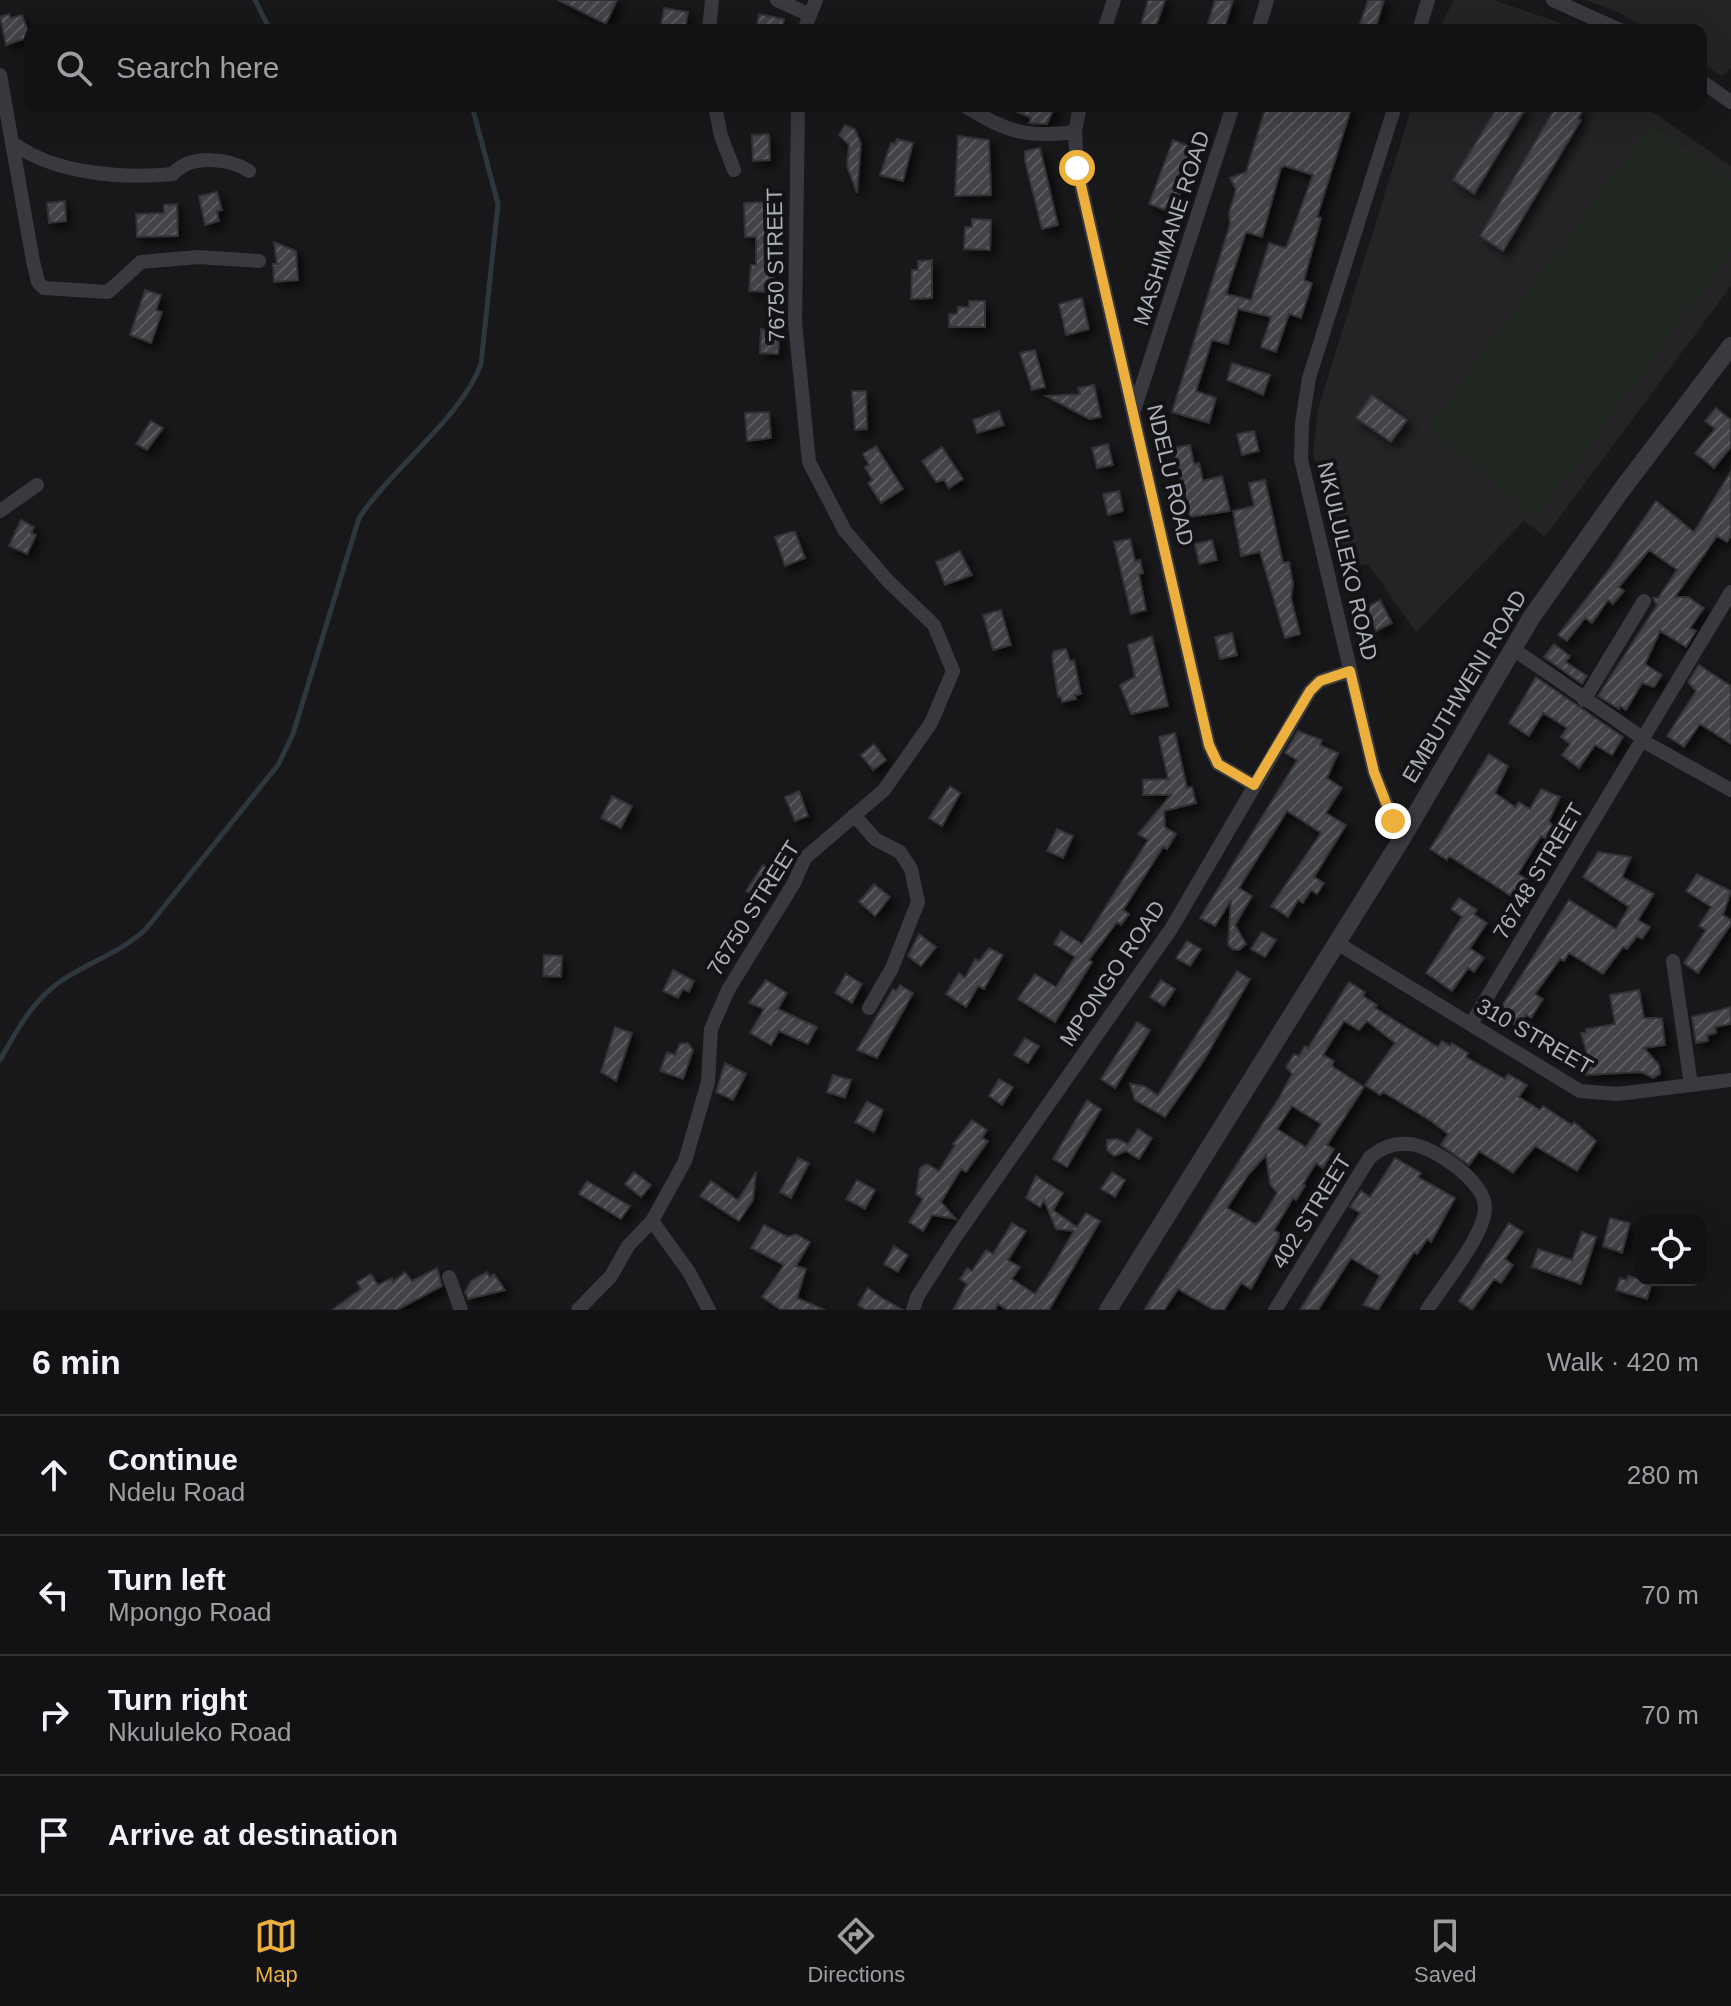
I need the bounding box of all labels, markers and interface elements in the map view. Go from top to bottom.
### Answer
search box [24,24,1707,112]
icon: search [52,46,96,90]
text: Search here [116,51,279,84]
street label: MASHIMANE ROAD [1128,128,1215,329]
route start [1059,150,1095,186]
street label: 76750 STREET [762,188,789,342]
street label: NDELU ROAD [1142,402,1199,548]
street label: NKULULEKO ROAD [1313,459,1383,663]
street label: EMBUTHWENI ROAD [1397,586,1532,787]
street label: 76748 STREET [1488,799,1589,944]
route end [1375,803,1411,839]
street label: 76750 STREET [702,836,805,980]
street label: MPONGO ROAD [1055,896,1170,1051]
street label: 310 STREET [1472,993,1597,1080]
street label: 402 STREET [1266,1150,1356,1273]
map controls [1635,1214,1707,1286]
button: locate [1635,1214,1707,1286]
text: 6 min [32,1343,121,1381]
text: Walk · 420 m [1547,1347,1699,1377]
text: Continue [108,1443,238,1476]
icon: ahead [32,1453,76,1497]
text: 280 m [1627,1460,1699,1490]
text: Ndelu Road [108,1477,245,1507]
text: Turn left [108,1563,226,1596]
icon: left [32,1573,76,1617]
text: 70 m [1641,1580,1699,1610]
text: Mpongo Road [108,1597,271,1627]
text: Turn right [108,1683,247,1716]
icon: right [32,1693,76,1737]
text: 70 m [1641,1700,1699,1730]
text: Nkululeko Road [108,1717,292,1747]
icon: arrive [32,1813,76,1857]
text: Arrive at destination [108,1818,398,1851]
tab: Map [254,1914,298,1988]
tab: Directions [807,1914,905,1988]
tab: Saved [1414,1914,1477,1988]

